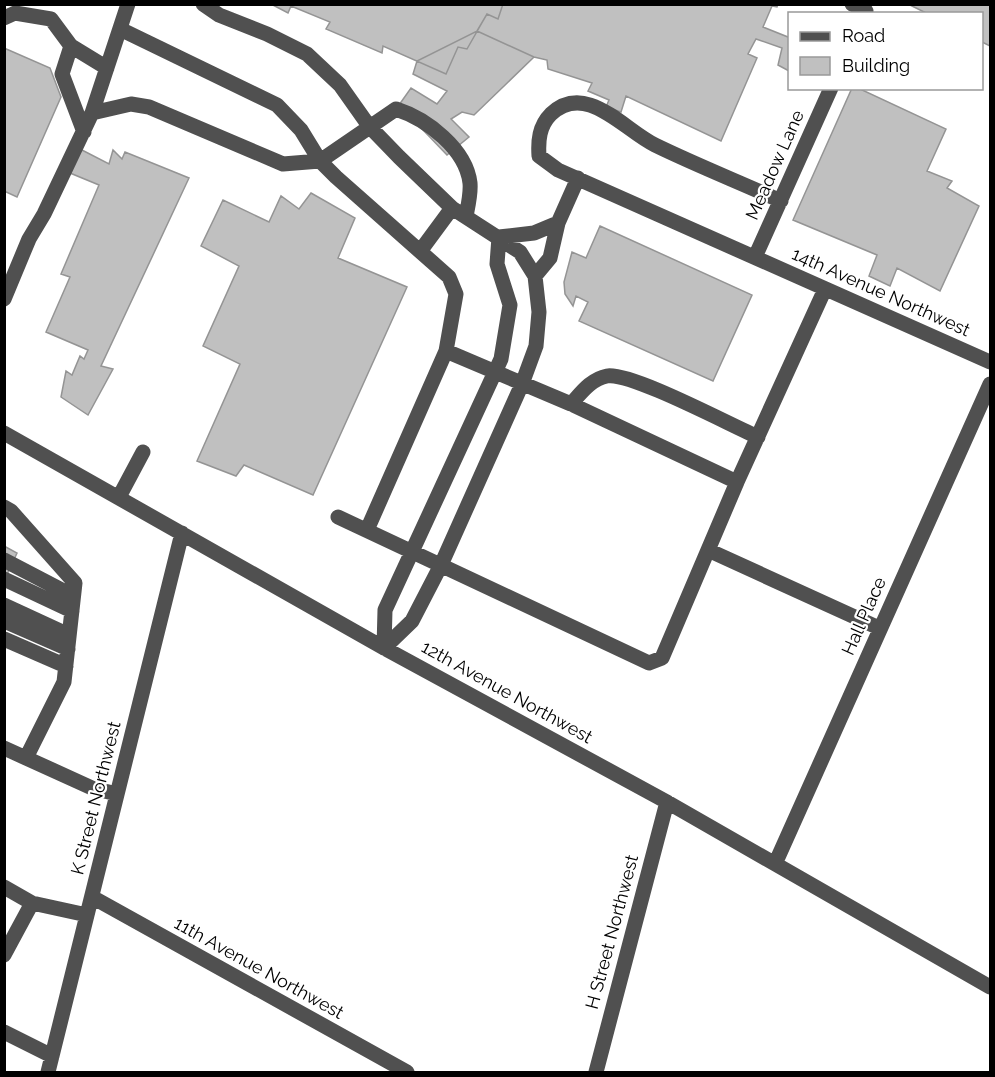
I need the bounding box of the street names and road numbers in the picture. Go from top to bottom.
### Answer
street label: Meadow Lane [741,106,808,223]
street label: 14th Avenue Northwest [789,243,973,340]
street label: Hall Place [837,573,890,658]
street label: 12th Avenue Northwest [418,636,596,747]
street label: K Street Northwest [66,719,125,877]
street label: H Street Northwest [581,852,642,1011]
street label: 11th Avenue Northwest [171,912,348,1023]

